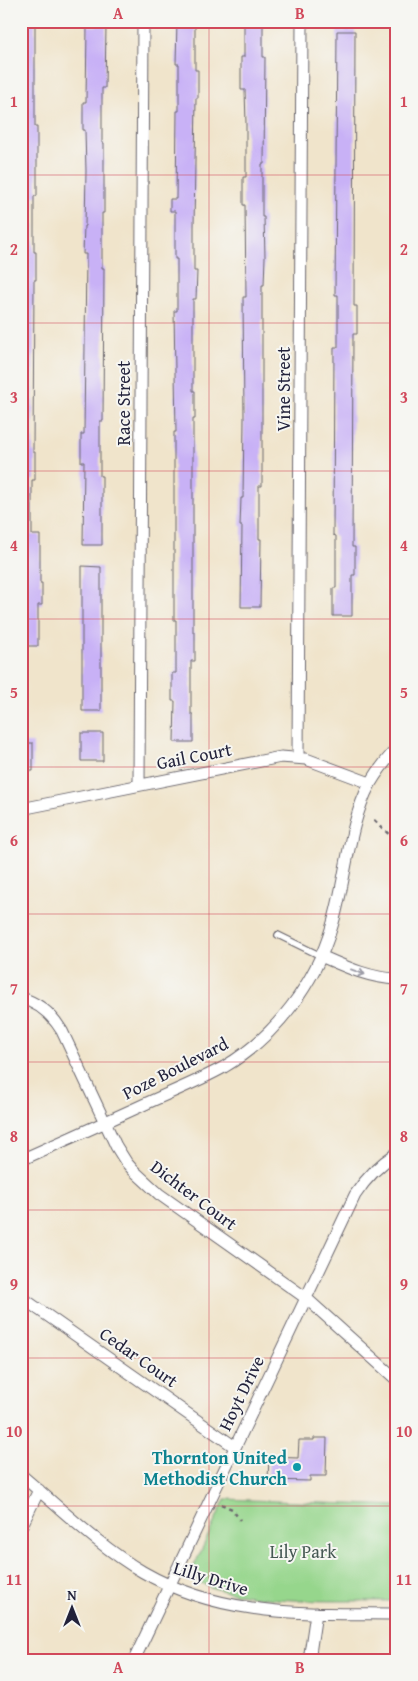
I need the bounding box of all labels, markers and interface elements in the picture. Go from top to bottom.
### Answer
text: A [113,1,124,25]
text: B [295,1,305,25]
text: 1 [10,89,18,113]
text: 1 [400,89,408,113]
text: 2 [10,237,18,261]
text: 2 [400,237,408,261]
street label: Vine Street [270,346,297,431]
street label: Race Street [110,360,137,445]
text: 3 [10,385,18,409]
text: 3 [400,385,408,409]
text: 4 [10,533,18,557]
text: 4 [400,533,408,557]
text: 5 [10,680,18,704]
text: 5 [400,680,408,704]
street label: Gail Court [154,735,234,776]
text: 6 [10,828,18,852]
text: 6 [400,828,408,852]
one-way arrow [350,968,365,977]
text: 7 [10,976,18,1000]
text: 7 [400,976,408,1000]
street label: Poze Boulevard [117,1030,233,1106]
text: 8 [10,1124,18,1148]
text: 8 [400,1124,408,1148]
street label: Dichter Court [145,1153,244,1237]
text: 9 [10,1272,18,1296]
text: 9 [400,1272,408,1296]
street label: Cedar Court [94,1320,184,1394]
street label: Hoyt Drive [211,1351,271,1435]
text: 10 [6,1419,22,1443]
text: 10 [396,1419,412,1443]
place label: Thornton United Methodist Church [143,1444,288,1492]
marker: Thornton United Methodist Church [291,1461,303,1473]
park label: Lily Park [270,1538,337,1565]
street label: Lilly Drive [170,1554,252,1602]
text: 11 [6,1567,22,1591]
text: 11 [396,1567,412,1591]
north arrow [48,1584,98,1634]
text: N [67,1585,77,1605]
text: A [113,1655,124,1679]
text: B [295,1655,305,1679]

